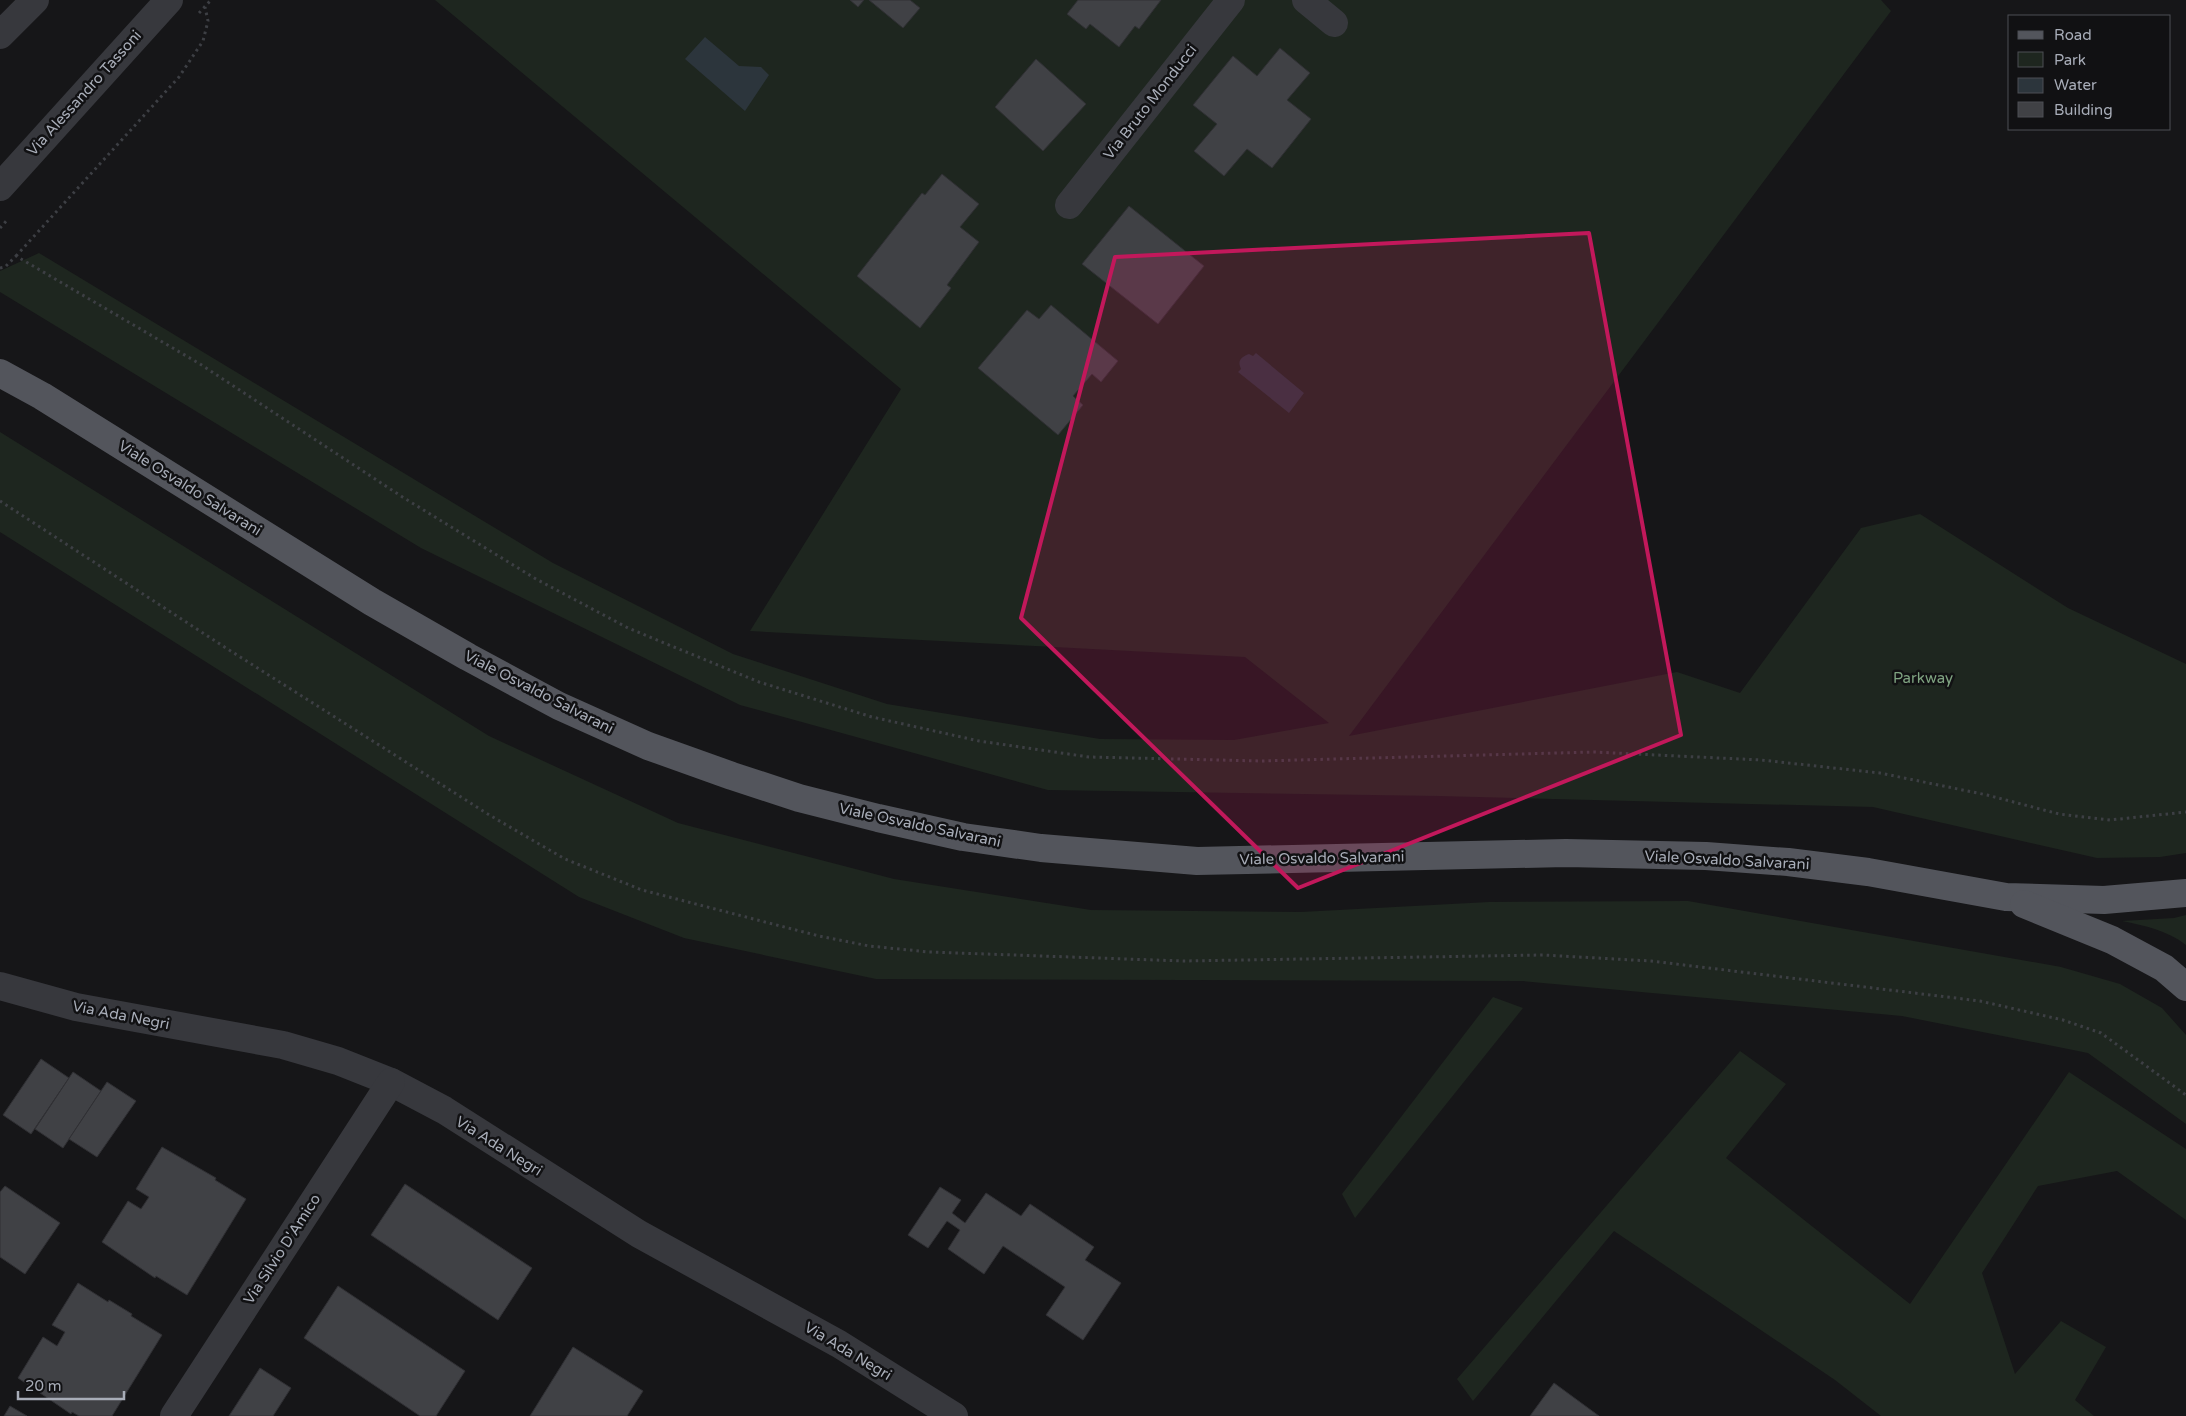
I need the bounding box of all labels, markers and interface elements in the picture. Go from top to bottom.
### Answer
legend [2008,15,2171,130]
text: Road [2054,26,2092,44]
street label: Via Alessandro Tassoni [23,27,145,159]
street label: Via Bruto Monducci [1100,41,1200,163]
text: Park [2054,51,2086,69]
text: Water [2054,76,2097,94]
text: Building [2054,101,2113,119]
street label: Viale Osvaldo Salvarani [115,437,265,539]
street label: Viale Osvaldo Salvarani [461,647,617,737]
park label: Parkway [1893,669,1953,687]
street label: Viale Osvaldo Salvarani [837,799,1003,851]
street label: Viale Osvaldo Salvarani [1644,847,1810,873]
street label: Viale Osvaldo Salvarani [1239,848,1405,868]
street label: Via Ada Negri [71,997,171,1033]
street label: Via Ada Negri [453,1112,545,1180]
street label: Via Silvio D'Amico [240,1190,324,1308]
street label: Via Ada Negri [801,1318,895,1384]
scale bar [18,1368,124,1400]
text: 20 m [25,1377,62,1395]

